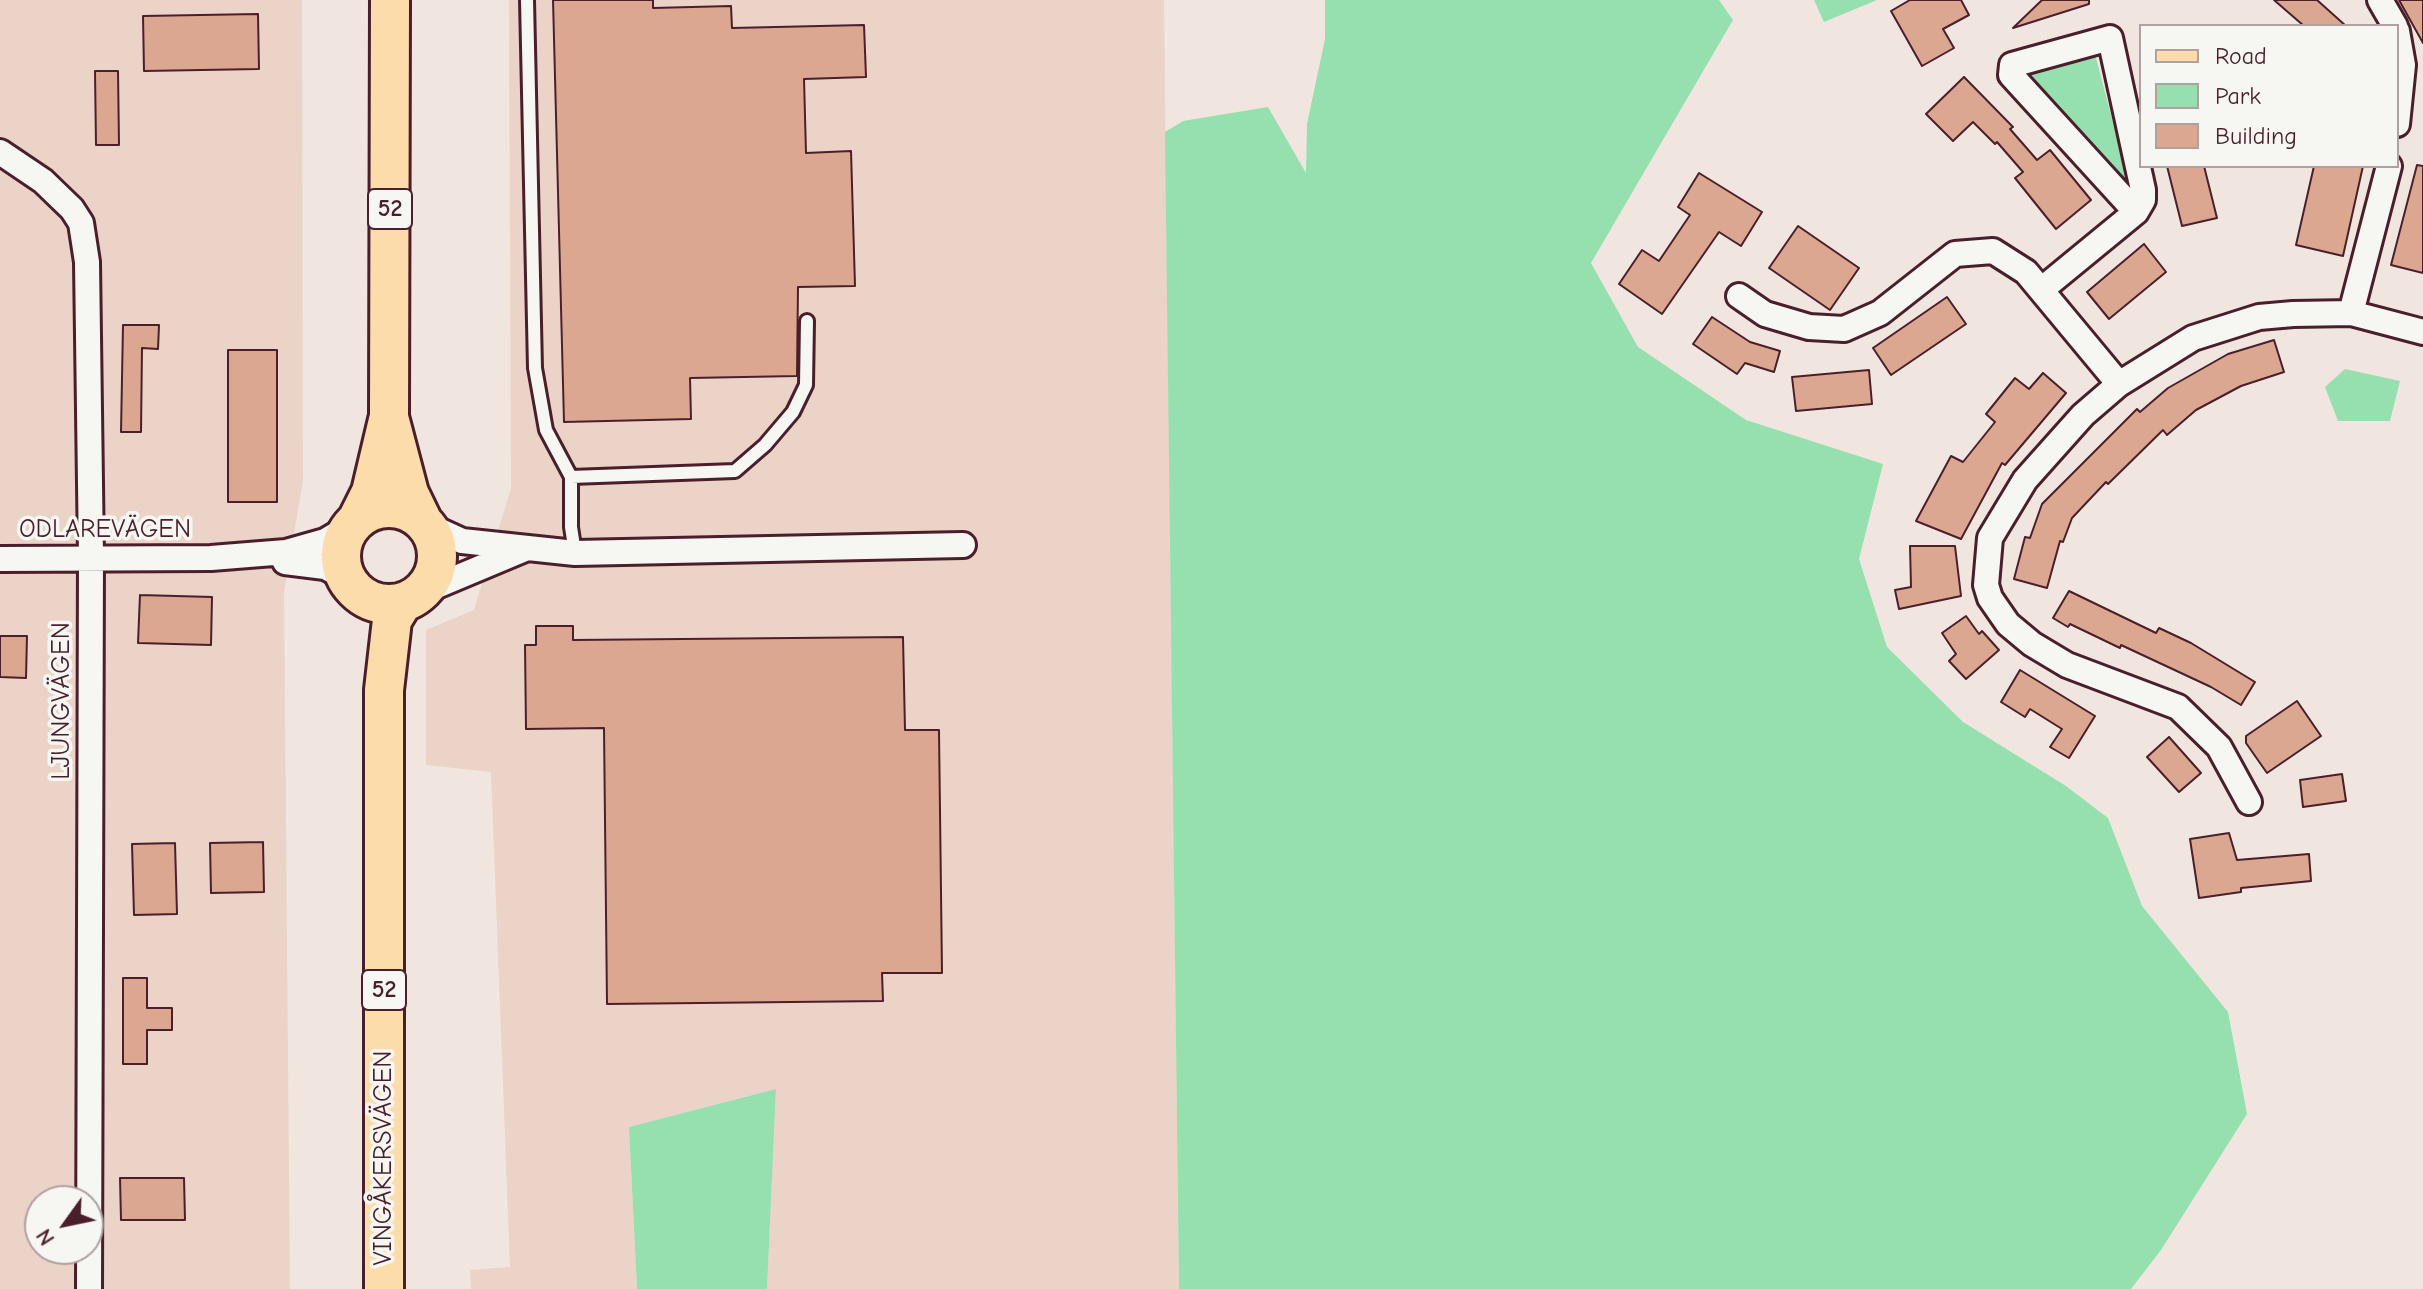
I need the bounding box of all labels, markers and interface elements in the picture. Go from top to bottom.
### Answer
legend [2139,24,2399,168]
text: Road [2215,42,2267,70]
text: Park [2215,82,2261,110]
text: Building [2215,122,2297,150]
road number: 52 [368,189,412,229]
street label: ODLAREVÄGEN [19,514,191,546]
street label: LJUNGVÄGEN [46,622,78,780]
road number: 52 [362,970,406,1010]
street label: VINGÅKERSVÄGEN [368,1051,400,1265]
north arrow [24,1185,104,1265]
text: N [31,1224,60,1250]

